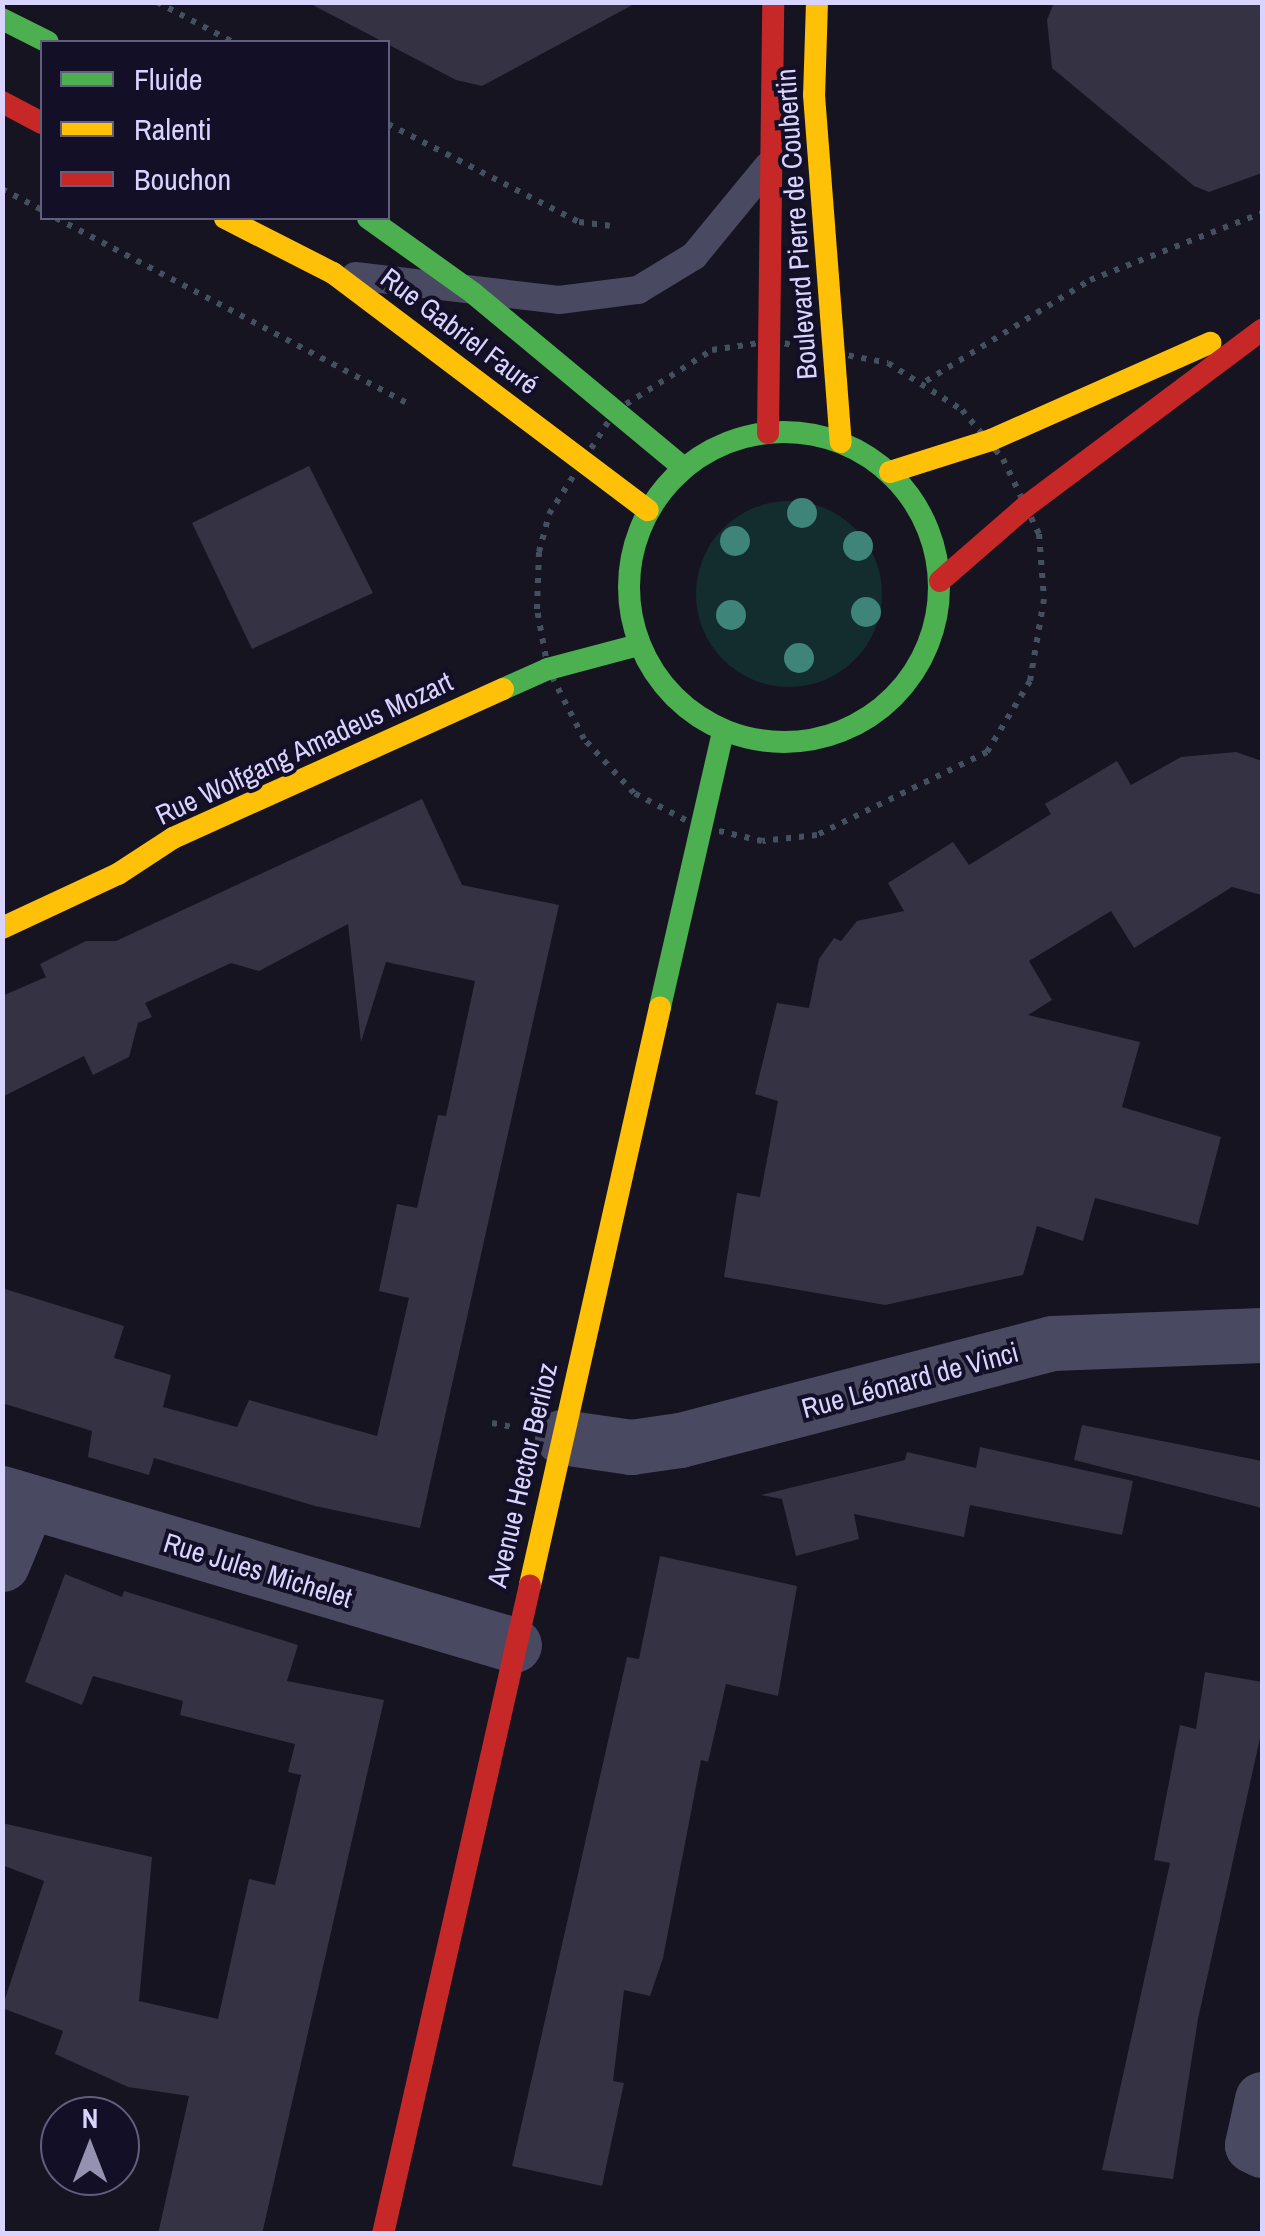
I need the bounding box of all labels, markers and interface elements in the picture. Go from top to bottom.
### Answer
legend [40,40,390,220]
text: Fluide [134,59,202,99]
street label: Boulevard Pierre de Coubertin [768,67,824,381]
text: Ralenti [134,109,212,149]
text: Bouchon [134,159,231,199]
street label: Rue Gabriel Fauré [374,261,546,401]
street label: Rue Wolfgang Amadeus Mozart [150,664,458,832]
street label: Rue Léonard de Vinci [798,1335,1022,1425]
street label: Avenue Hector Berlioz [480,1359,564,1591]
street label: Rue Jules Michelet [160,1525,356,1615]
north arrow [40,2096,140,2196]
text: N [82,2099,98,2137]

